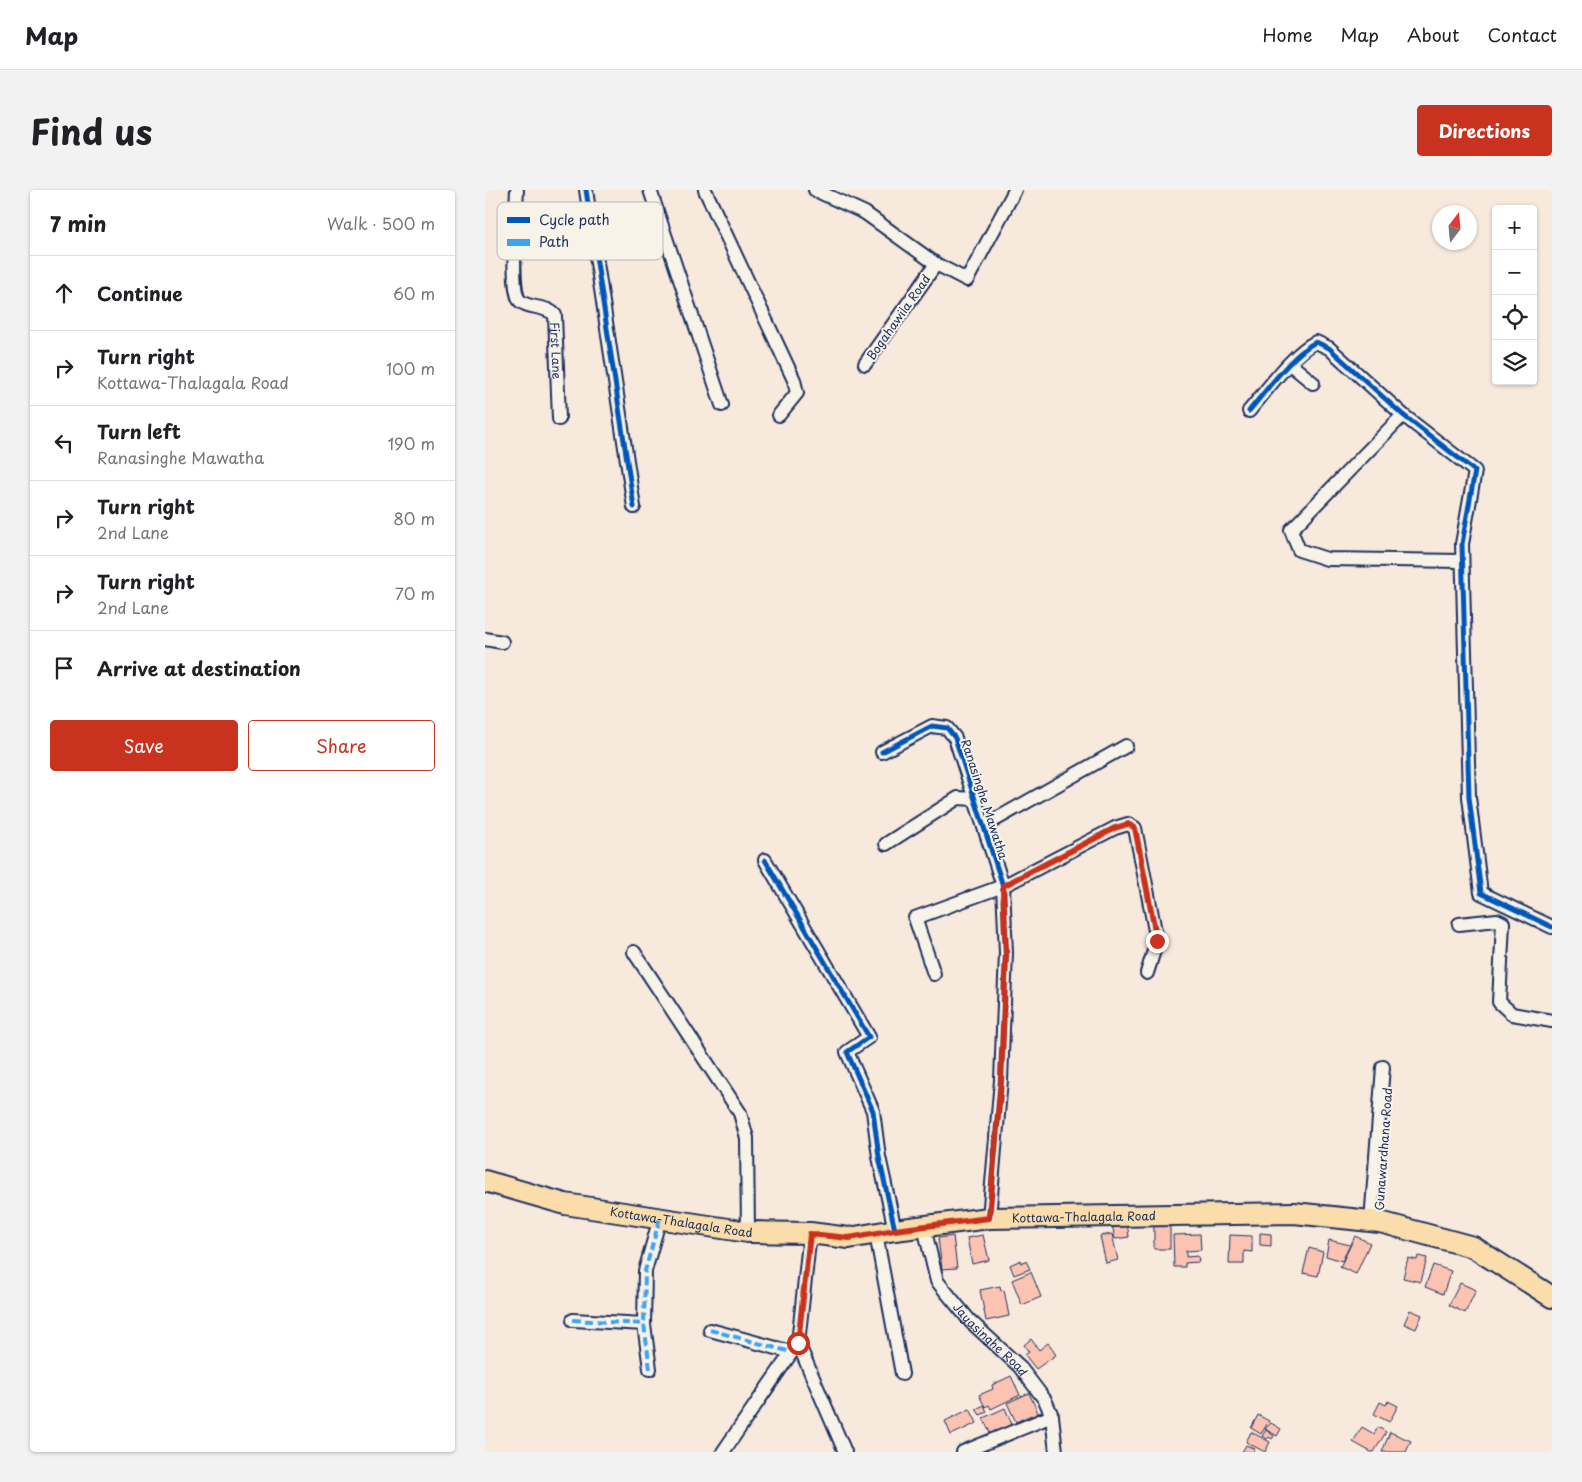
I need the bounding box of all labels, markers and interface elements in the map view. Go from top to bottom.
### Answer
text: Map [25,17,78,53]
text: Home [1262,21,1312,48]
text: Map [1340,21,1379,48]
text: About [1407,21,1459,48]
text: Contact [1487,21,1557,48]
text: Find us [30,104,152,157]
button: Directions [1417,105,1552,156]
legend [497,202,663,260]
north arrow [1432,205,1477,250]
map controls [1492,205,1537,385]
button: + [1492,205,1537,250]
text: 7 min [50,207,106,239]
text: Cycle path [539,209,610,230]
text: Walk · 500 m [327,211,435,235]
text: Path [539,231,569,252]
button: − [1492,250,1537,295]
street label: Bogahawila Road [862,271,934,363]
icon: ahead [50,279,78,307]
text: Continue [97,279,183,307]
text: 60 m [393,281,435,305]
button: locate [1492,295,1537,340]
street label: First Lane [546,322,566,380]
button: layers [1492,340,1537,385]
text: Turn right [97,342,195,370]
icon: right [50,354,78,382]
text: 100 m [386,356,435,380]
text: Kottawa-Thalagala Road [97,370,289,394]
text: Turn left [97,417,181,445]
icon: left [50,429,78,457]
text: 190 m [387,431,435,455]
text: Ranasinghe Mawatha [97,445,264,469]
text: Turn right [97,492,195,520]
icon: right [50,504,78,532]
text: 80 m [393,506,435,530]
text: 2nd Lane [97,520,169,544]
text: Turn right [97,567,195,595]
icon: right [50,579,78,607]
text: 70 m [395,581,435,605]
text: 2nd Lane [97,595,169,619]
icon: arrive [50,654,78,682]
text: Arrive at destination [97,654,301,682]
button: Save [50,720,238,771]
button: Share [248,720,435,771]
street label: Ranasinghe Mawatha [957,737,1013,862]
route end [1146,930,1169,953]
street label: Gunawardhana Road [1370,1087,1396,1211]
street label: Kottawa-Thalagala Road [609,1202,753,1241]
street label: Kottawa-Thalagala Road [1012,1206,1156,1227]
street label: Jayasinghe Road [949,1299,1032,1380]
route start [787,1332,810,1355]

